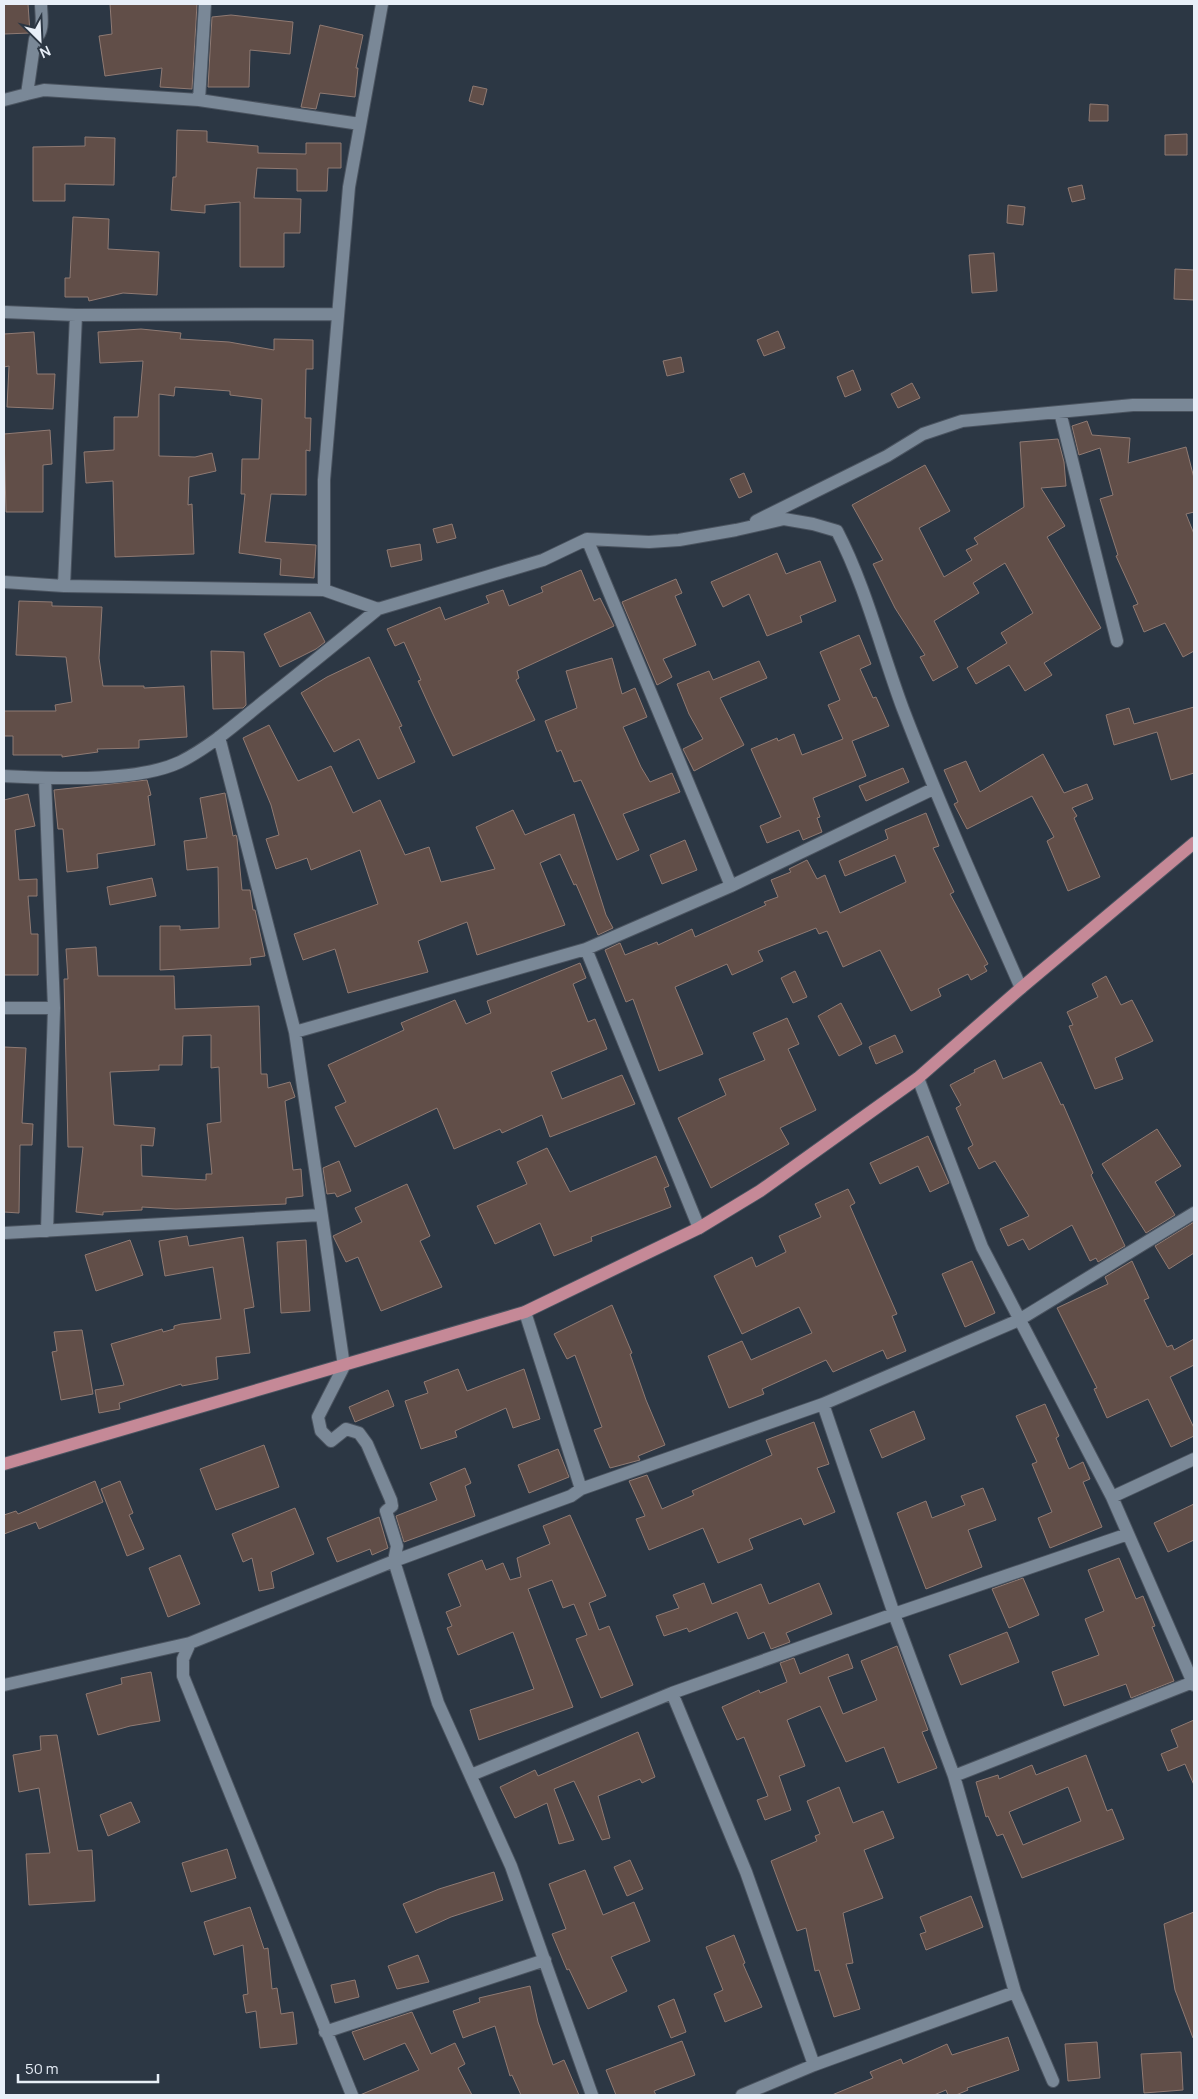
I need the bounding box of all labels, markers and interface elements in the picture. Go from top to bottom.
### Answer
north arrow [15,15,65,65]
text: N [37,42,54,63]
scale bar [18,2052,158,2084]
text: 50 m [25,2058,59,2079]

